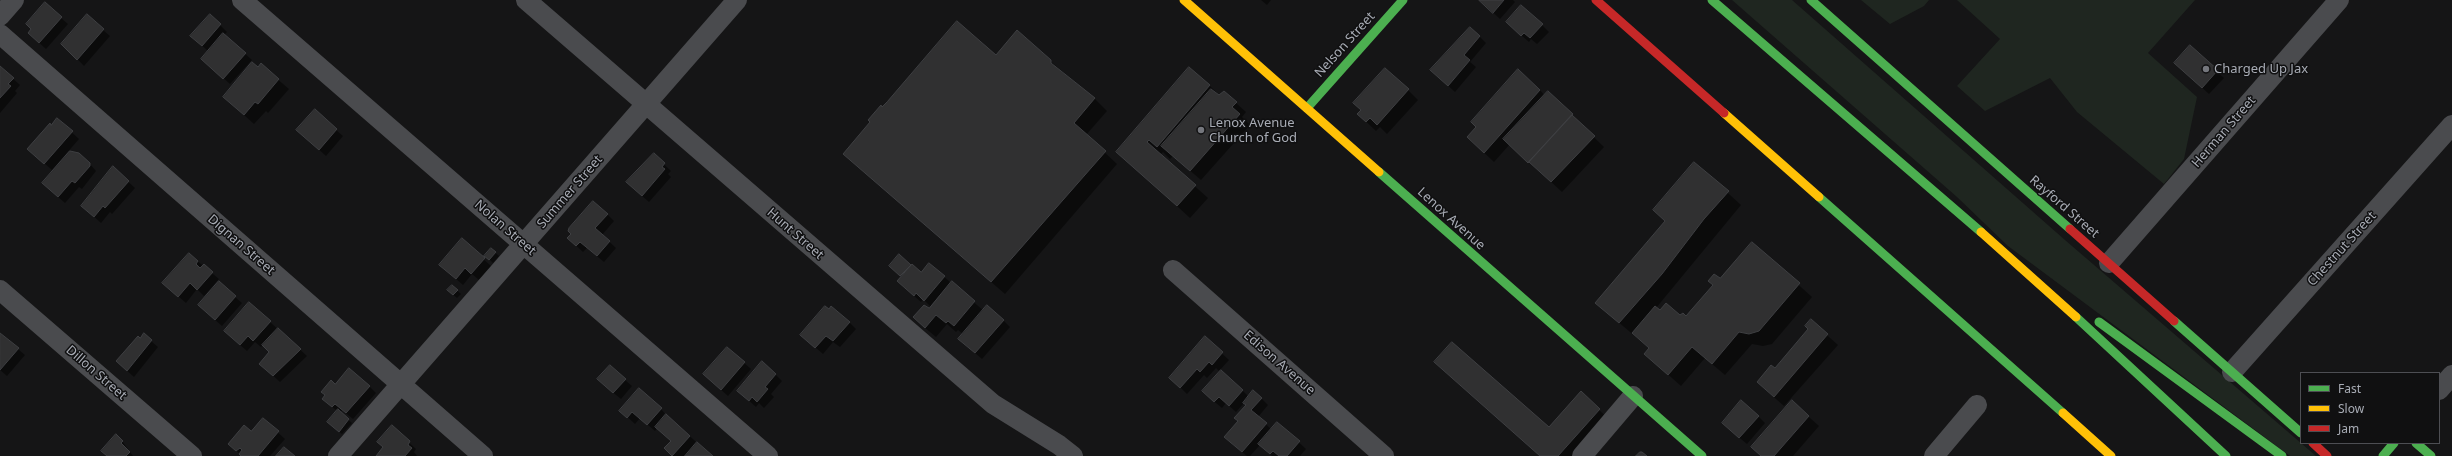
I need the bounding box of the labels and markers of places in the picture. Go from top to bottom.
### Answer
place label: Charged Up Jax [2214,61,2308,77]
marker: Charged Up Jax [2201,64,2211,74]
place label: Lenox Avenue Church of God [1209,115,1297,146]
marker: Lenox Avenue Church of God [1196,125,1206,135]

